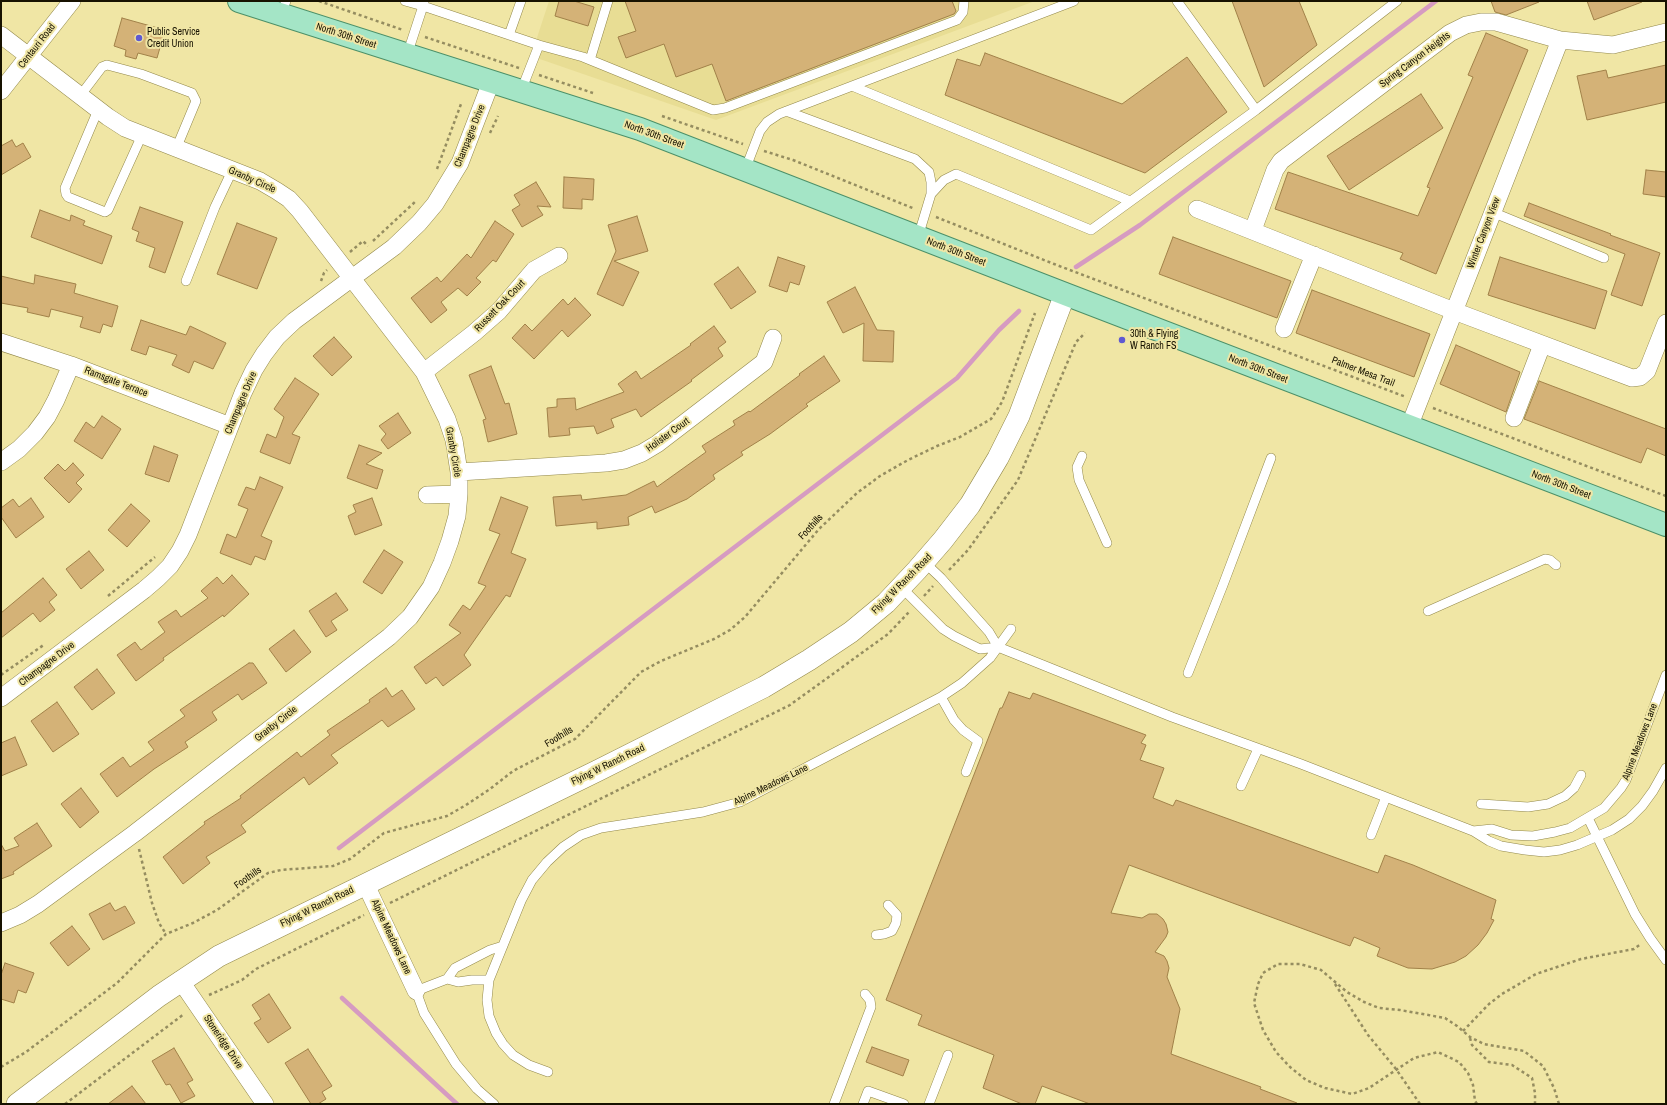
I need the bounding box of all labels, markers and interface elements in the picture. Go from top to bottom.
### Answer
street label: Centauri Road [16,21,58,71]
street label: North 30th Street [314,21,378,51]
place label: Public Service Credit Union [147,26,200,50]
street label: Spring Canyon Heights [1377,30,1453,90]
marker: Public Service Credit Union [134,33,144,43]
street label: Champagne Drive [452,103,488,169]
street label: North 30th Street [623,119,685,151]
street label: Granby Circle [226,164,278,196]
street label: Winter Canyon View [1465,196,1503,270]
street label: North 30th Street [925,235,987,269]
street label: Russett Oak Court [472,278,528,334]
place label: 30th & Flying W Ranch FS [1130,328,1178,352]
marker: 30th & Flying W Ranch FS [1117,335,1127,345]
street label: North 30th Street [1227,352,1289,386]
street label: Palmer Mesa Trail [1330,354,1396,390]
street label: Ramsgate Terrace [83,364,149,400]
street label: Champagne Drive [222,370,260,436]
street label: Holister Court [644,415,692,455]
street label: Granby Circle [443,426,463,478]
street label: North 30th Street [1530,468,1592,502]
street label: Foothills [796,512,826,542]
street label: Flying W Ranch Road [869,551,935,617]
street label: Champagne Drive [17,639,77,689]
street label: Alpine Meadows Lane [1620,702,1660,782]
street label: Granby Circle [252,704,300,744]
street label: Foothills [543,724,575,750]
street label: Flying W Ranch Road [569,742,647,788]
street label: Alpine Meadows Lane [732,762,810,808]
street label: Foothills [232,864,264,892]
street label: Flying W Ranch Road [278,884,356,930]
street label: Alpine Meadows Lane [368,898,414,976]
street label: Stoneridge Drive [201,1013,245,1071]

